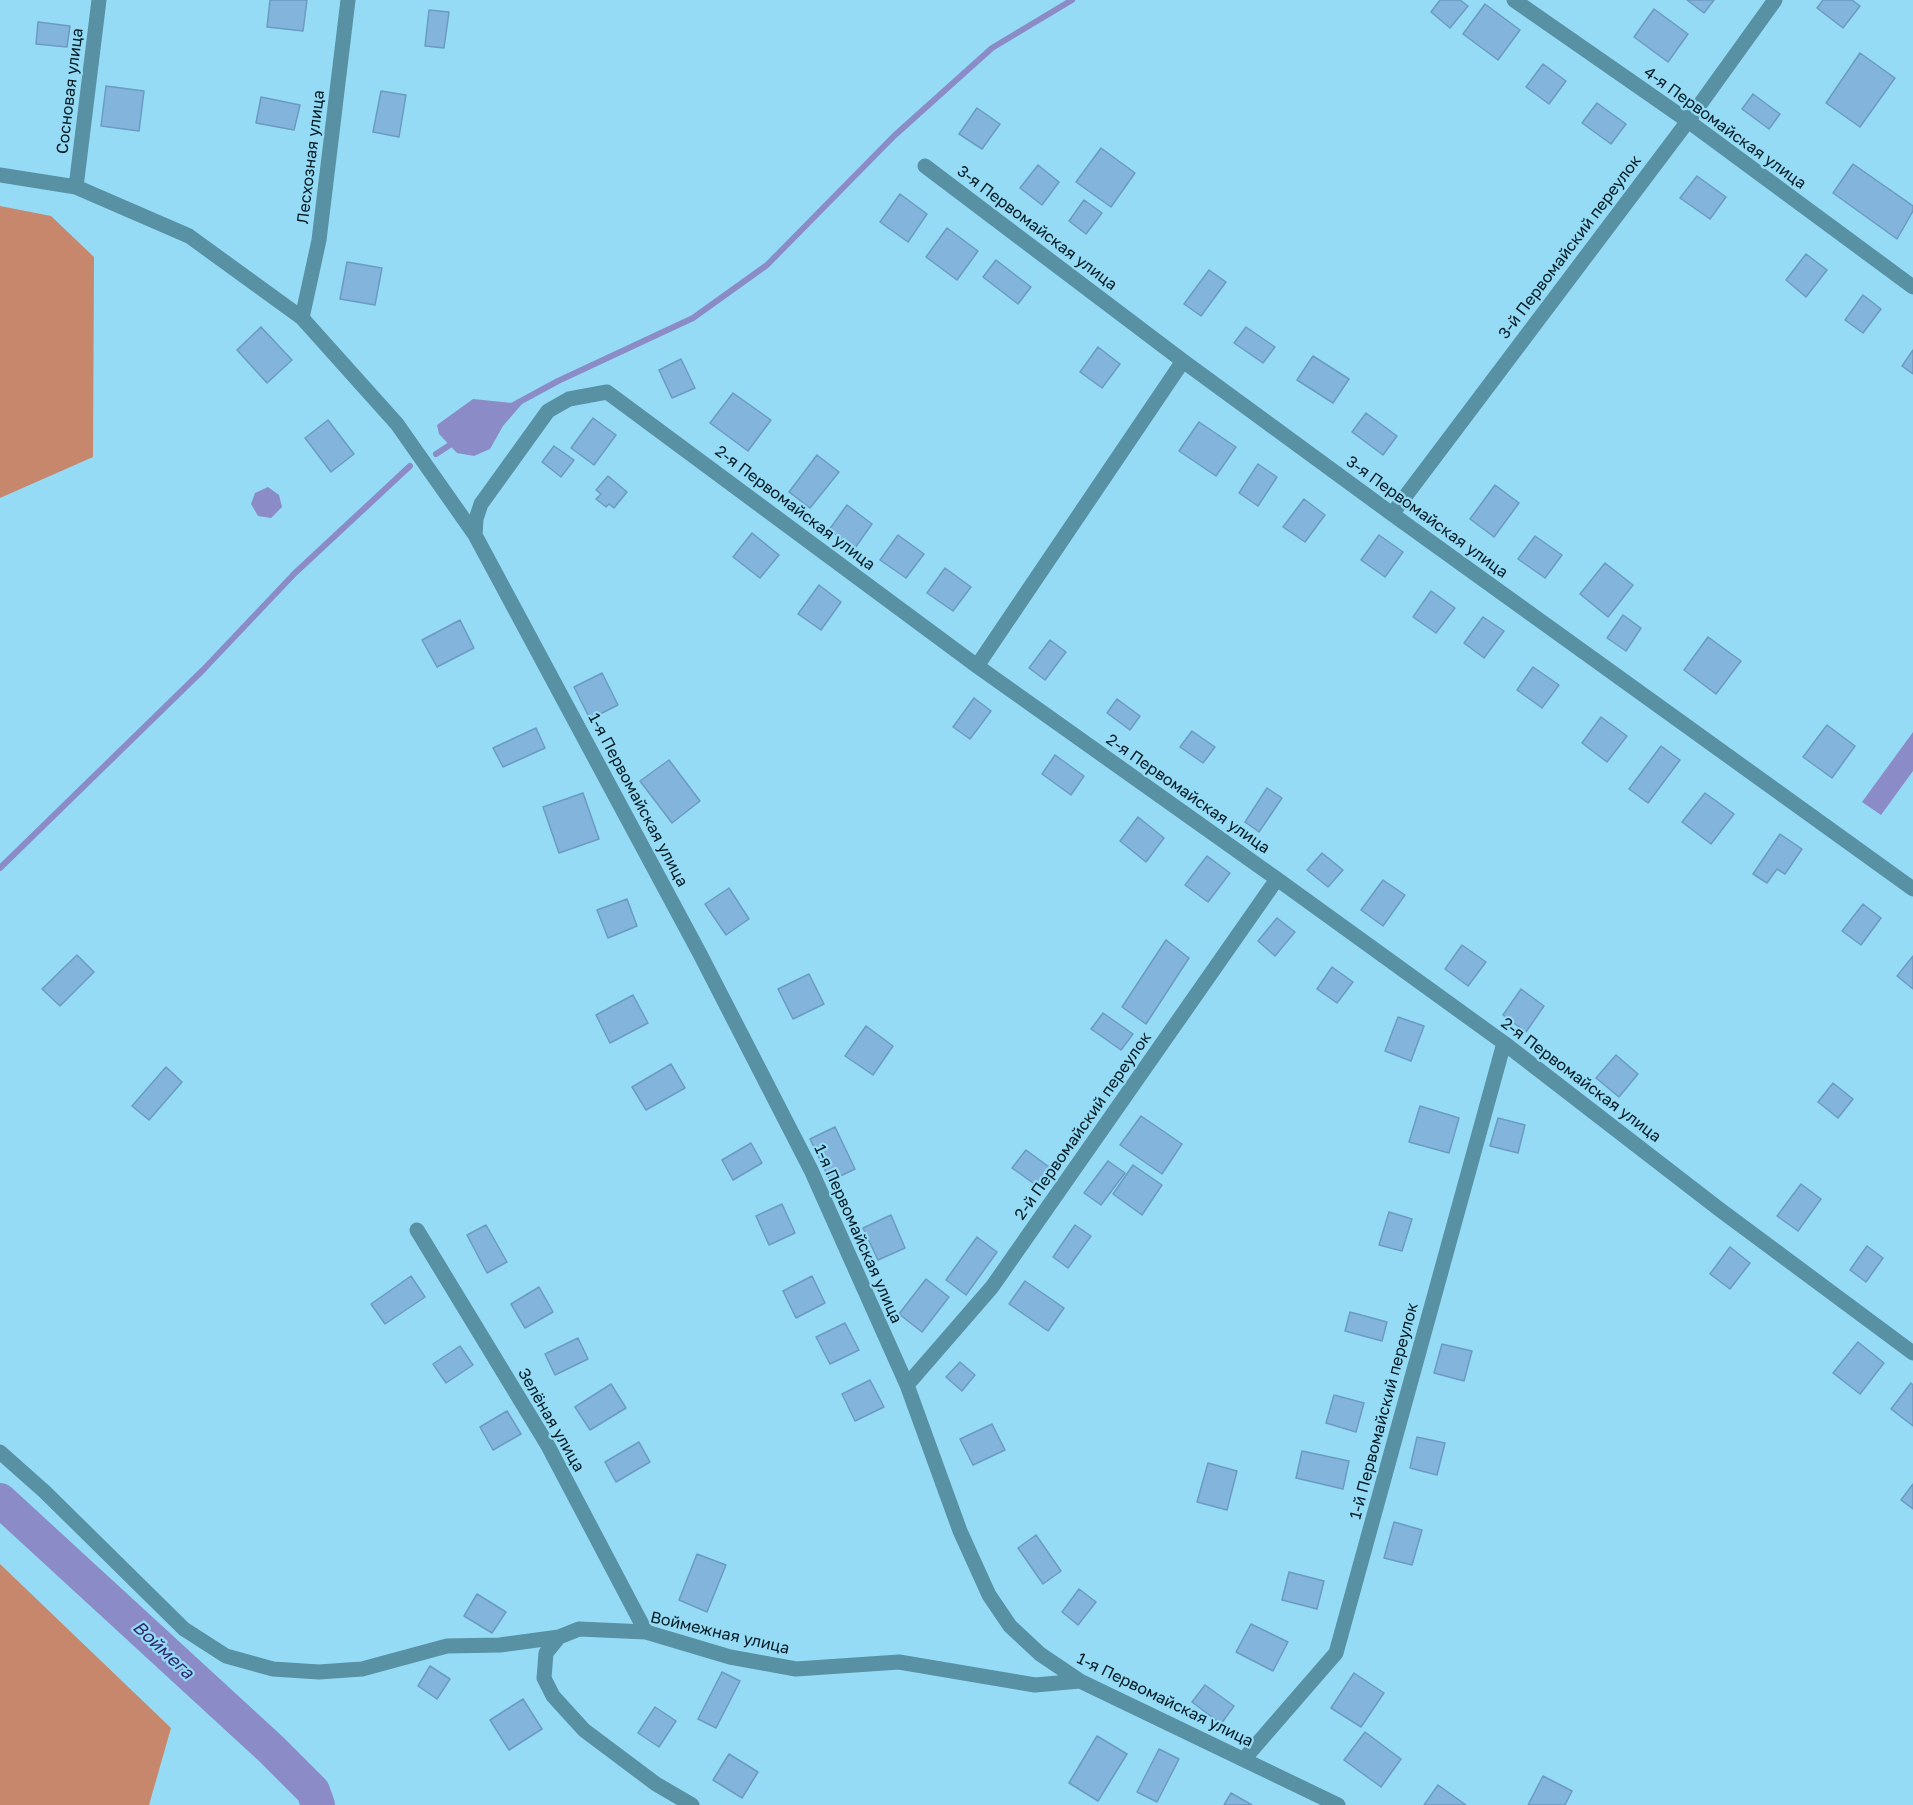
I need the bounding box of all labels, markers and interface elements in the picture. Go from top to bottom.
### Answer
street label: Сосновая улица [53,27,87,155]
street label: 4-я Первомайская улица [1640,63,1810,193]
street label: Лесхозная улица [293,89,329,225]
street label: 3-й Первомайский переулок [1495,151,1645,343]
street label: 3-я Первомайская улица [953,162,1121,294]
street label: 2-я Первомайская улица [711,442,879,574]
street label: 3-я Первомайская улица [1342,452,1512,582]
street label: 1-я Первомайская улица [584,710,692,890]
street label: 2-я Первомайская улица [1102,730,1274,858]
street label: 2-я Первомайская улица [1497,1014,1665,1146]
street label: 2-й Первомайский переулок [1011,1028,1155,1224]
street label: 1-я Первомайская улица [810,1142,906,1326]
street label: 1-й Первомайский переулок [1346,1301,1422,1521]
street label: Зелёная улица [513,1365,589,1475]
street label: Воймежная улица [649,1608,791,1658]
water label: Воймега [128,1616,198,1684]
street label: 1-я Первомайская улица [1074,1649,1256,1751]

